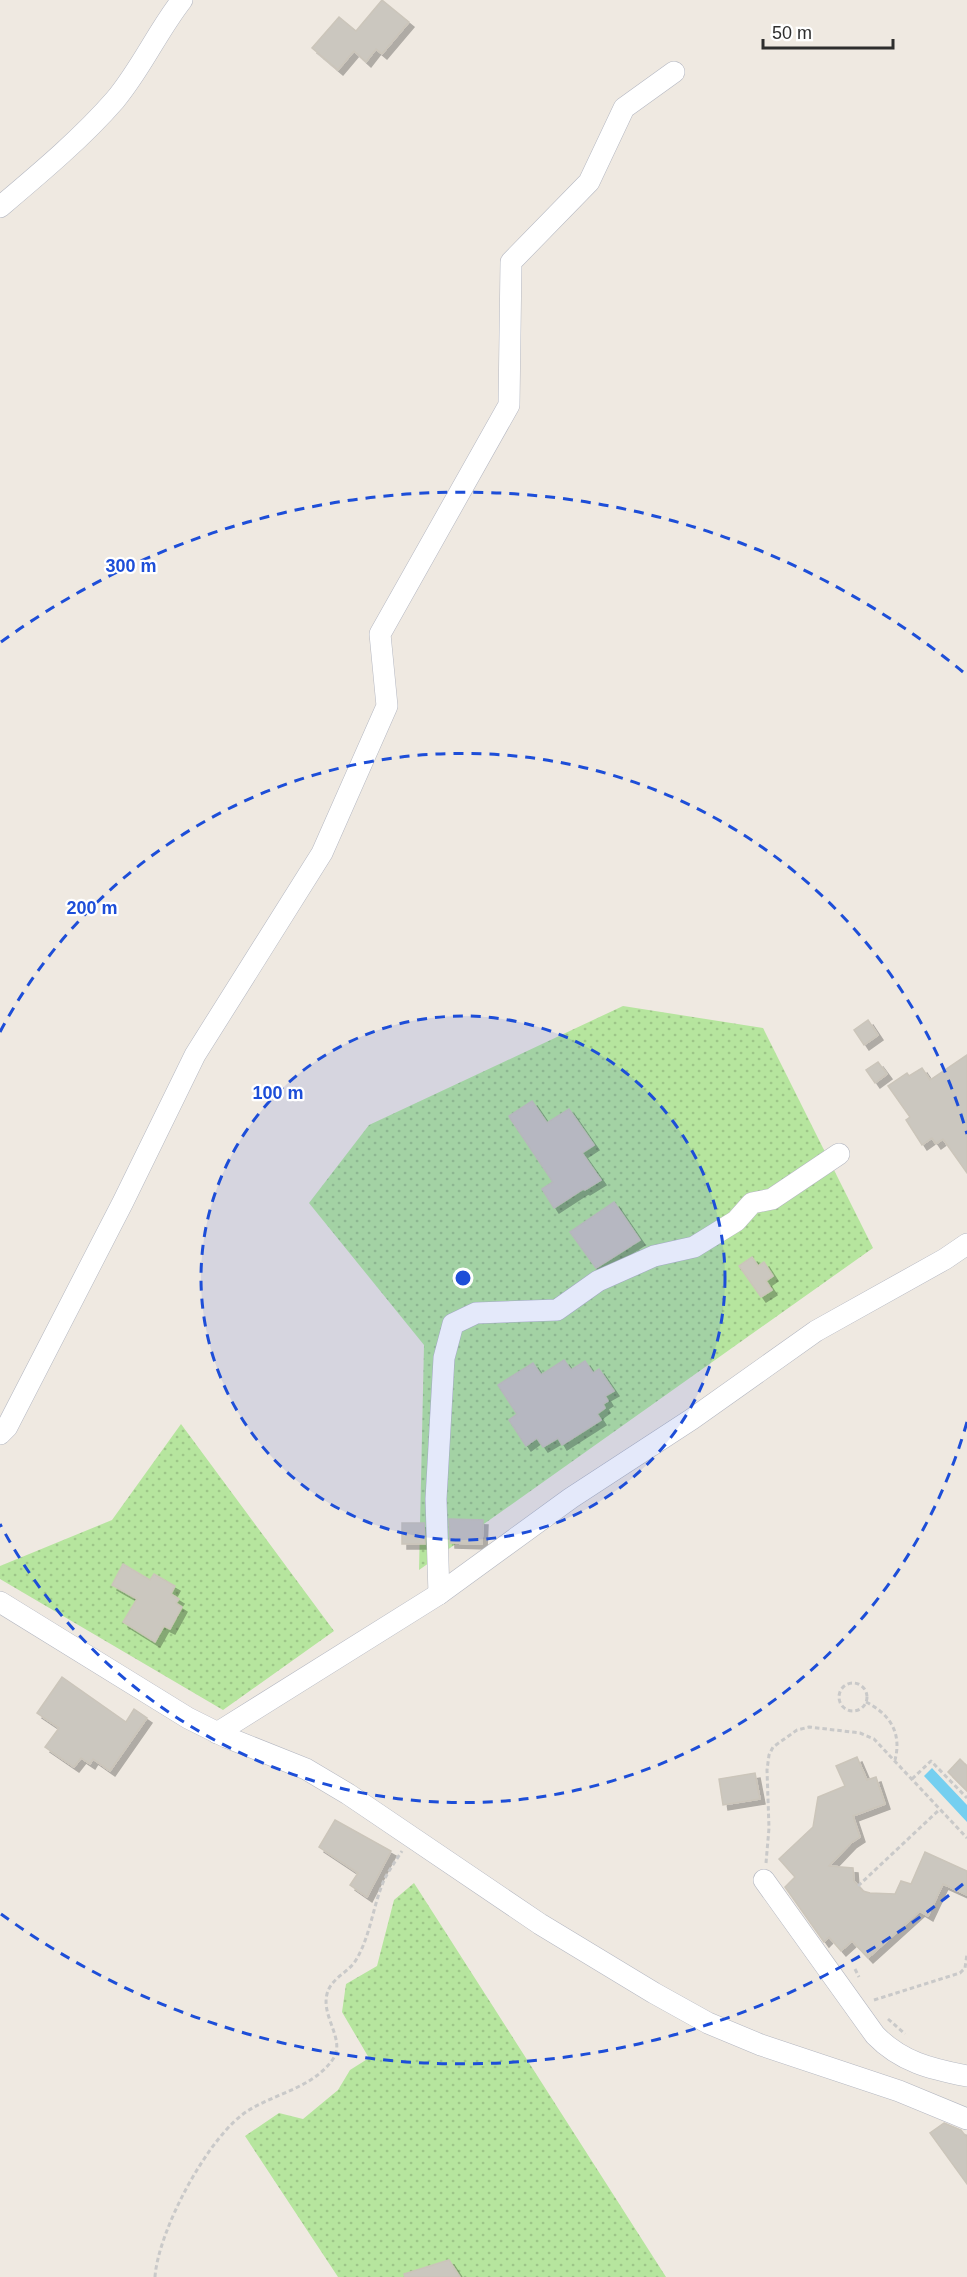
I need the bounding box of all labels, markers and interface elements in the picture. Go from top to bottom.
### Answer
scale bar [763,12,894,50]
text: 50 m [772,23,812,43]
text: 300 m [105,556,157,576]
text: 200 m [66,898,118,918]
text: 100 m [252,1083,304,1103]
centre of rings [453,1268,473,1288]

